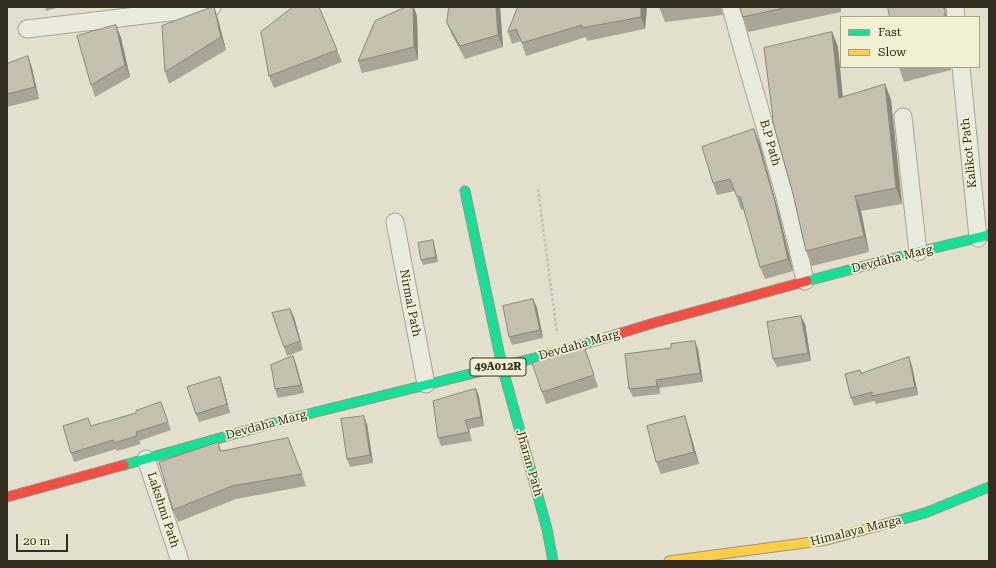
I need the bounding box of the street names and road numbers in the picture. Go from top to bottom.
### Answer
street label: Kalikot Path [958,117,980,189]
street label: B.P Path [757,118,783,168]
street label: Devdaha Marg [850,242,934,276]
street label: Nirmal Path [396,268,424,338]
street label: Devdaha Marg [537,327,621,363]
road number: 49A012R [470,358,526,376]
street label: Devdaha Marg [224,407,308,443]
street label: Jharan Path [513,428,545,498]
street label: Lakshmi Path [144,470,182,550]
street label: Himalaya Marga [809,513,903,549]

